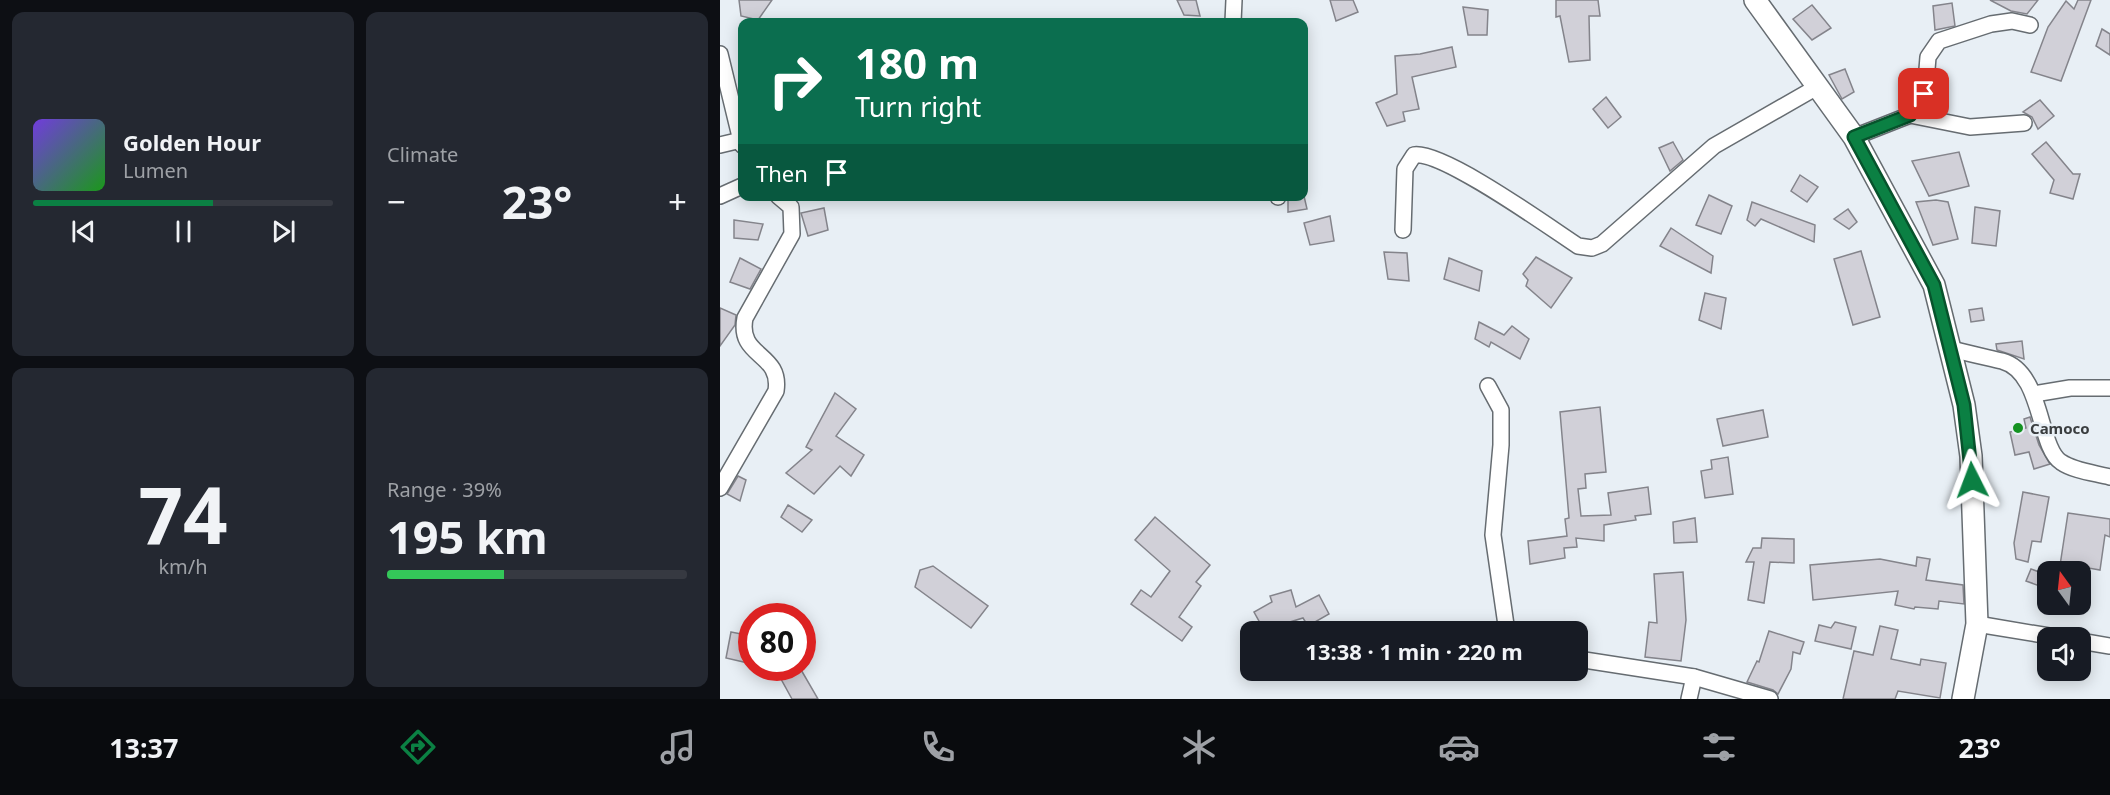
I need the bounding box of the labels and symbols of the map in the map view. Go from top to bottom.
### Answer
pin [1898,68,1949,119]
place label: Camoco [2030,418,2090,438]
marker: Camoco [2011,421,2025,435]
position arrow [1940,448,2004,512]
north arrow [2037,561,2091,615]
speed limit sign: 80 [738,603,816,681]

